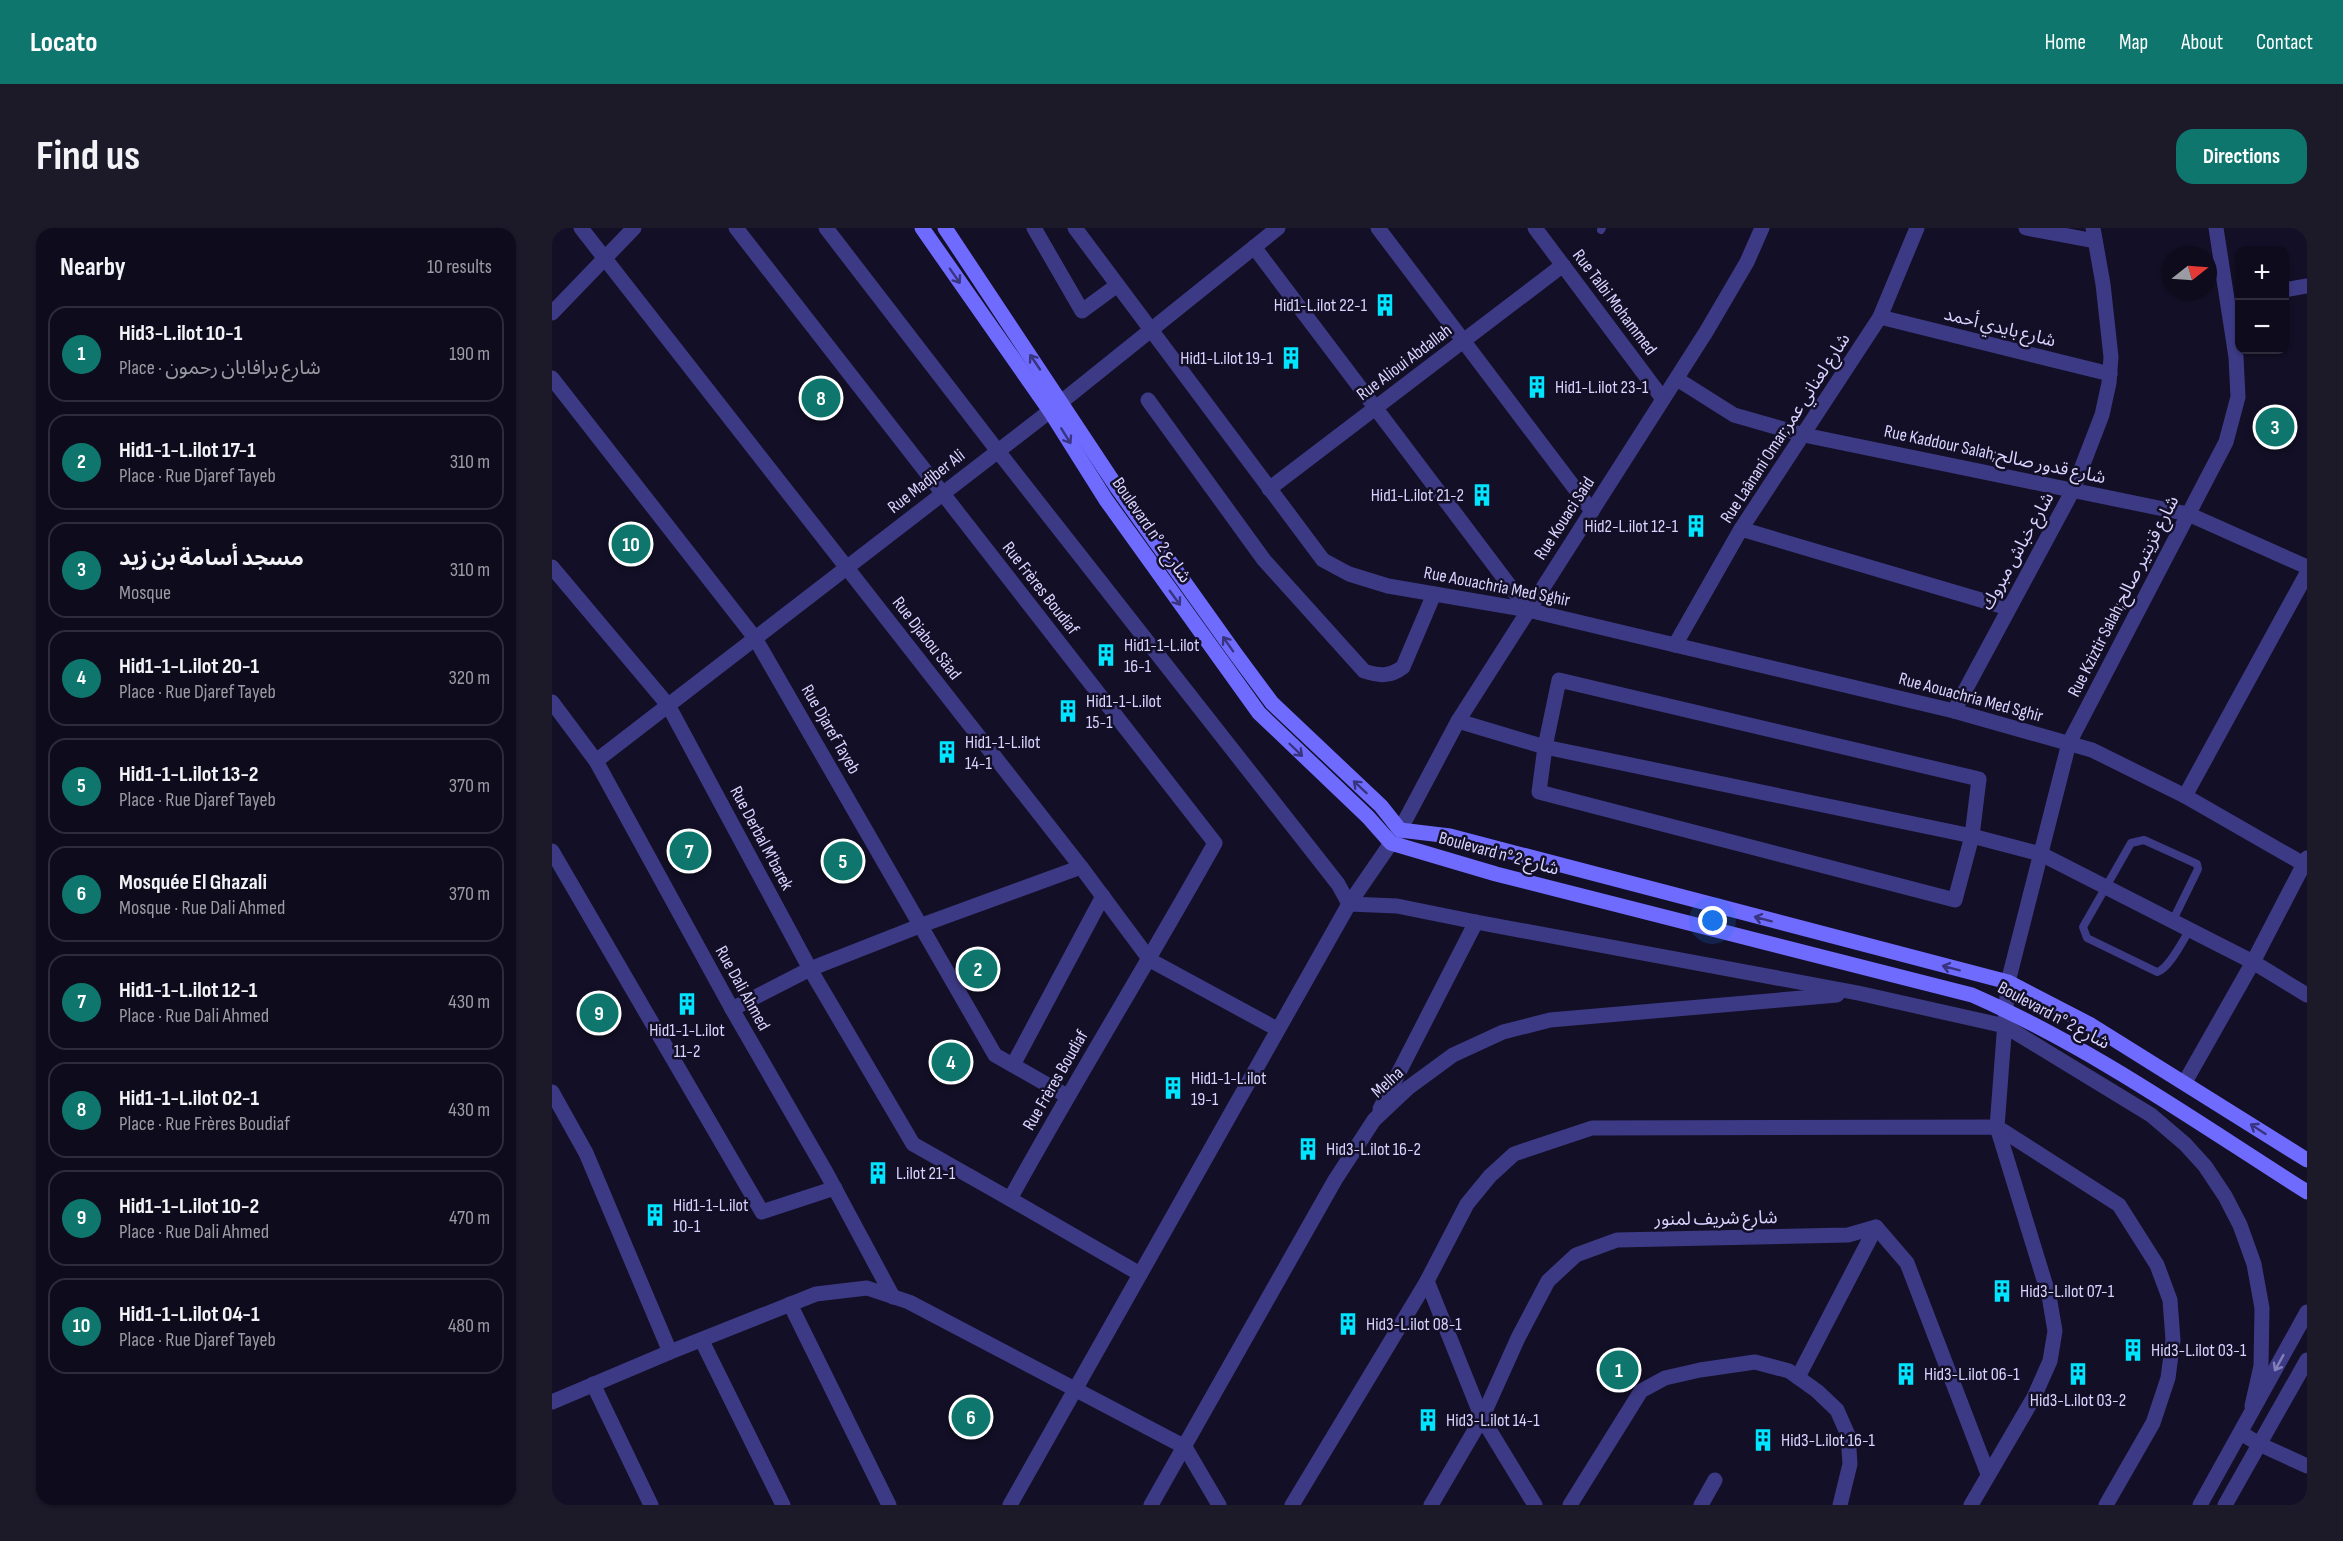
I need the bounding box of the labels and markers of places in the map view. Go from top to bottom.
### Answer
building icon: Hid1-L.ilot 22-1 [1372,292,1398,318]
place label: Hid1-L.ilot 22-1 [1274,295,1368,316]
building icon: Hid1-L.ilot 19-1 [1278,345,1304,371]
place label: Hid1-L.ilot 19-1 [1180,348,1274,369]
building icon: Hid1-L.ilot 23-1 [1524,374,1550,400]
pin: 8 [802,376,840,420]
place label: Hid1-L.ilot 23-1 [1555,377,1649,398]
pin: 3 [2256,404,2294,450]
building icon: Hid1-L.ilot 21-2 [1469,482,1495,508]
place label: Hid1-L.ilot 21-2 [1371,485,1464,506]
building icon: Hid2-L.ilot 12-1 [1683,513,1709,539]
place label: Hid2-L.ilot 12-1 [1585,516,1679,537]
pin: 10 [612,522,650,566]
place label: Hid1-1-L.ilot 16-1 [1124,635,1200,677]
building icon: Hid1-1-L.ilot 16-1 [1093,642,1119,668]
place label: Hid1-1-L.ilot 15-1 [1086,691,1162,733]
building icon: Hid1-1-L.ilot 15-1 [1055,698,1081,724]
place label: Hid1-1-L.ilot 14-1 [965,732,1041,774]
building icon: Hid1-1-L.ilot 14-1 [934,739,960,765]
pin: 7 [670,828,708,874]
pin: 5 [824,838,862,884]
pin: 2 [958,946,998,992]
pin: 9 [580,990,618,1036]
building icon: Hid1-1-L.ilot 11-2 [674,991,700,1017]
place label: Hid1-1-L.ilot 11-2 [649,1020,725,1062]
pin: 4 [932,1040,970,1084]
place label: Hid1-1-L.ilot 19-1 [1191,1068,1267,1110]
building icon: Hid1-1-L.ilot 19-1 [1160,1075,1186,1101]
building icon: Hid3-L.ilot 16-2 [1295,1136,1321,1162]
place label: Hid3-L.ilot 16-2 [1326,1139,1421,1160]
building icon: L.ilot 21-1 [865,1160,891,1186]
place label: L.ilot 21-1 [896,1163,956,1184]
place label: Hid1-1-L.ilot 10-1 [673,1195,749,1237]
building icon: Hid1-1-L.ilot 10-1 [642,1202,668,1228]
building icon: Hid3-L.ilot 07-1 [1989,1278,2015,1304]
place label: Hid3-L.ilot 07-1 [2020,1281,2115,1302]
building icon: Hid3-L.ilot 08-1 [1335,1311,1361,1337]
place label: Hid3-L.ilot 08-1 [1366,1314,1462,1335]
building icon: Hid3-L.ilot 03-1 [2120,1337,2146,1363]
place label: Hid3-L.ilot 03-1 [2151,1340,2247,1361]
pin: 1 [1600,1348,1638,1392]
building icon: Hid3-L.ilot 06-1 [1893,1361,1919,1387]
building icon: Hid3-L.ilot 03-2 [2065,1361,2091,1387]
place label: Hid3-L.ilot 06-1 [1924,1364,2020,1385]
place label: Hid3-L.ilot 03-2 [2030,1390,2126,1411]
pin: 6 [952,1394,990,1440]
building icon: Hid3-L.ilot 14-1 [1415,1407,1441,1433]
place label: Hid3-L.ilot 14-1 [1446,1410,1540,1431]
building icon: Hid3-L.ilot 16-1 [1750,1427,1776,1453]
place label: Hid3-L.ilot 16-1 [1781,1430,1876,1451]

